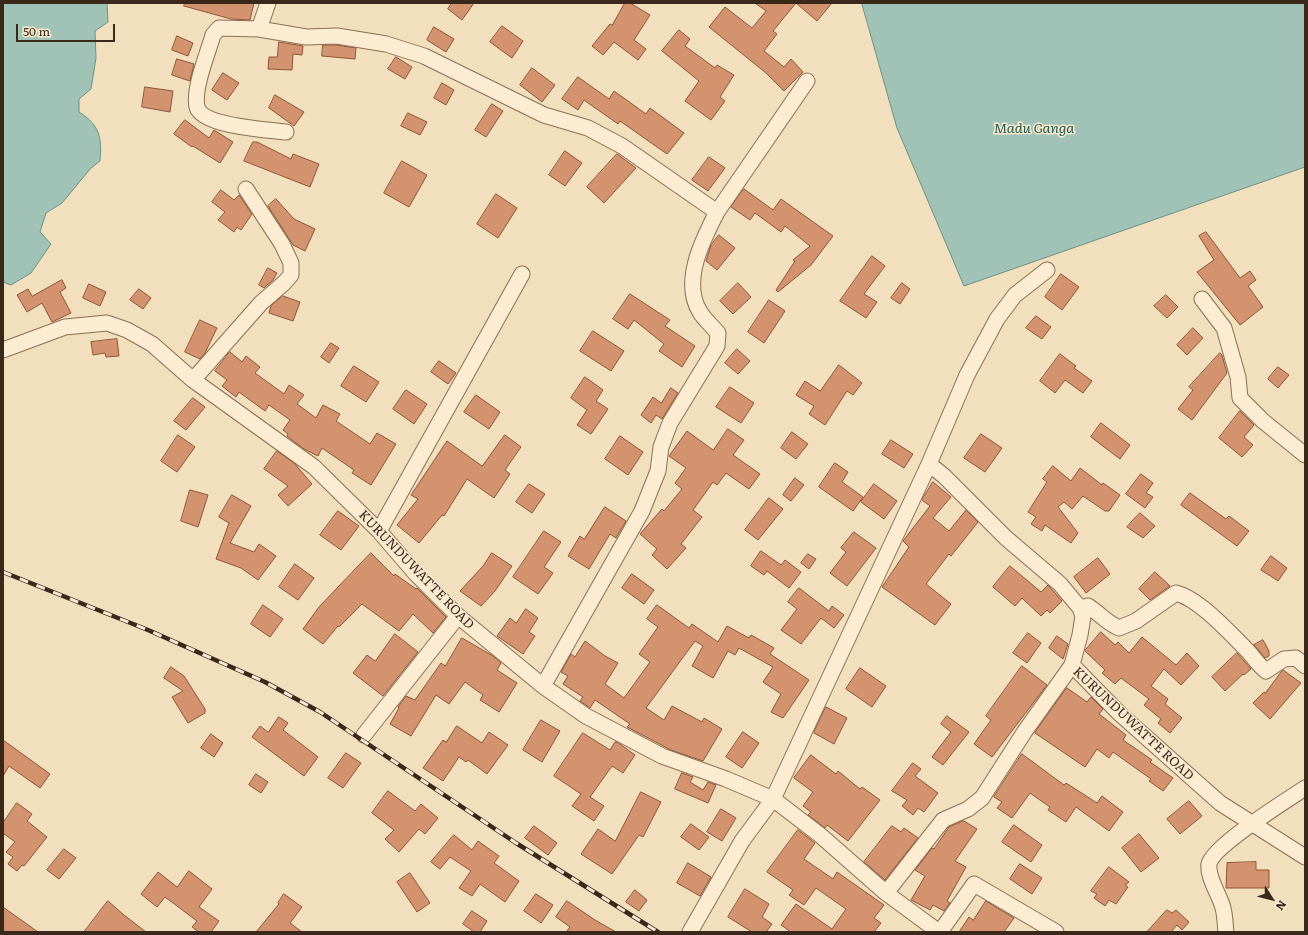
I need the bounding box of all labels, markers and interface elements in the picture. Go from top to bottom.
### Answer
scale bar [18,16,117,42]
text: 50 m [23,22,50,40]
water label: Madu Ganga [994,121,1074,137]
street label: KURUNDUWATTE ROAD [355,507,477,633]
street label: KURUNDUWATTE ROAD [1069,664,1197,784]
north arrow [1252,879,1292,919]
text: N [1273,898,1291,914]

